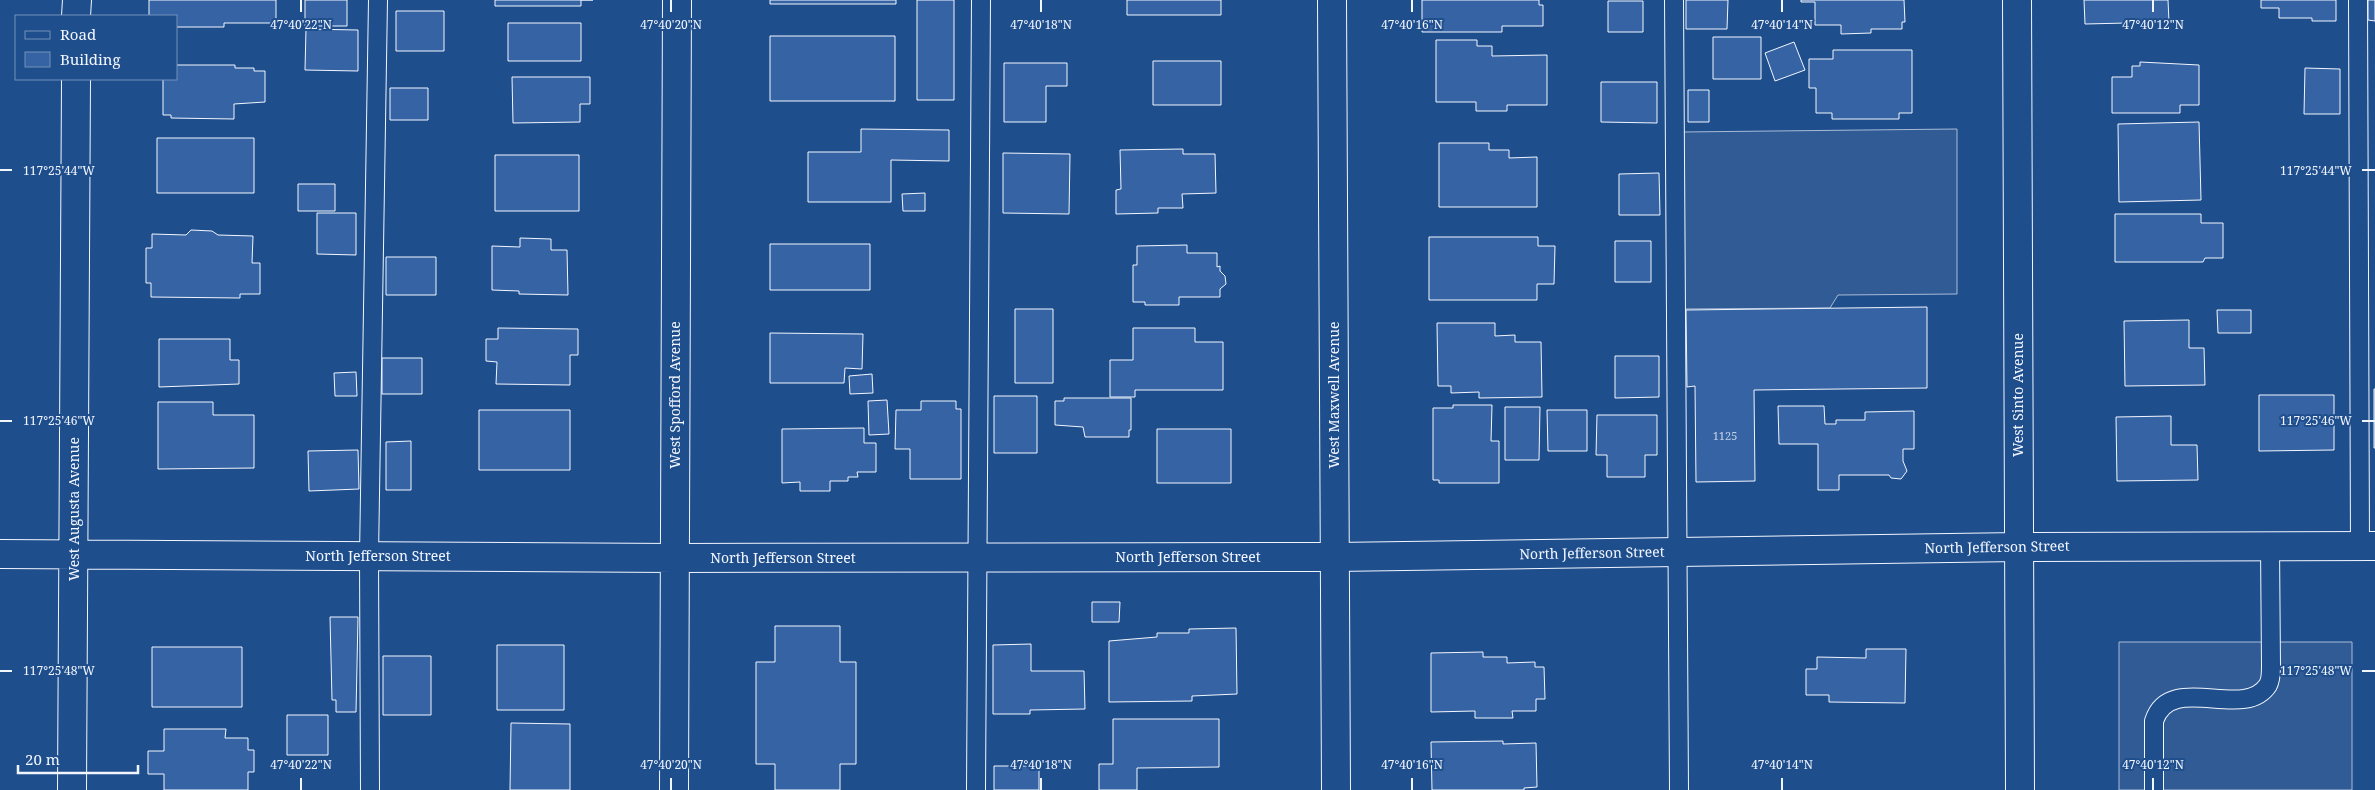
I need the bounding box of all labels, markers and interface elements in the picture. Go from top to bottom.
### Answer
legend [15,15,178,80]
text: 47°40'22"N [270,16,332,33]
text: 47°40'20"N [640,16,702,33]
text: 47°40'18"N [1010,16,1072,33]
text: 47°40'16"N [1381,16,1443,33]
text: 47°40'14"N [1751,16,1813,33]
text: 47°40'12"N [2122,16,2184,33]
text: Road [60,24,96,44]
text: Building [60,49,121,69]
text: 117°25'44"W [23,162,95,179]
text: 117°25'44"W [2280,162,2352,179]
street label: West Spofford Avenue [665,321,684,469]
street label: West Maxwell Avenue [1324,321,1343,469]
street label: West Sinto Avenue [2008,333,2027,457]
text: 117°25'46"W [23,412,95,429]
text: 117°25'46"W [2280,412,2352,429]
house number: 1125 [1713,428,1737,443]
street label: West Augusta Avenue [64,437,83,581]
street label: North Jefferson Street [1924,536,2070,557]
street label: North Jefferson Street [1519,542,1665,563]
street label: North Jefferson Street [305,546,451,565]
street label: North Jefferson Street [1115,547,1261,566]
street label: North Jefferson Street [710,548,856,567]
text: 117°25'48"W [23,662,95,679]
text: 117°25'48"W [2280,662,2352,679]
scale bar [18,742,138,774]
text: 20 m [25,749,60,769]
text: 47°40'22"N [270,756,332,773]
text: 47°40'20"N [640,756,702,773]
text: 47°40'18"N [1010,756,1072,773]
text: 47°40'16"N [1381,756,1443,773]
text: 47°40'14"N [1751,756,1813,773]
text: 47°40'12"N [2122,756,2184,773]

